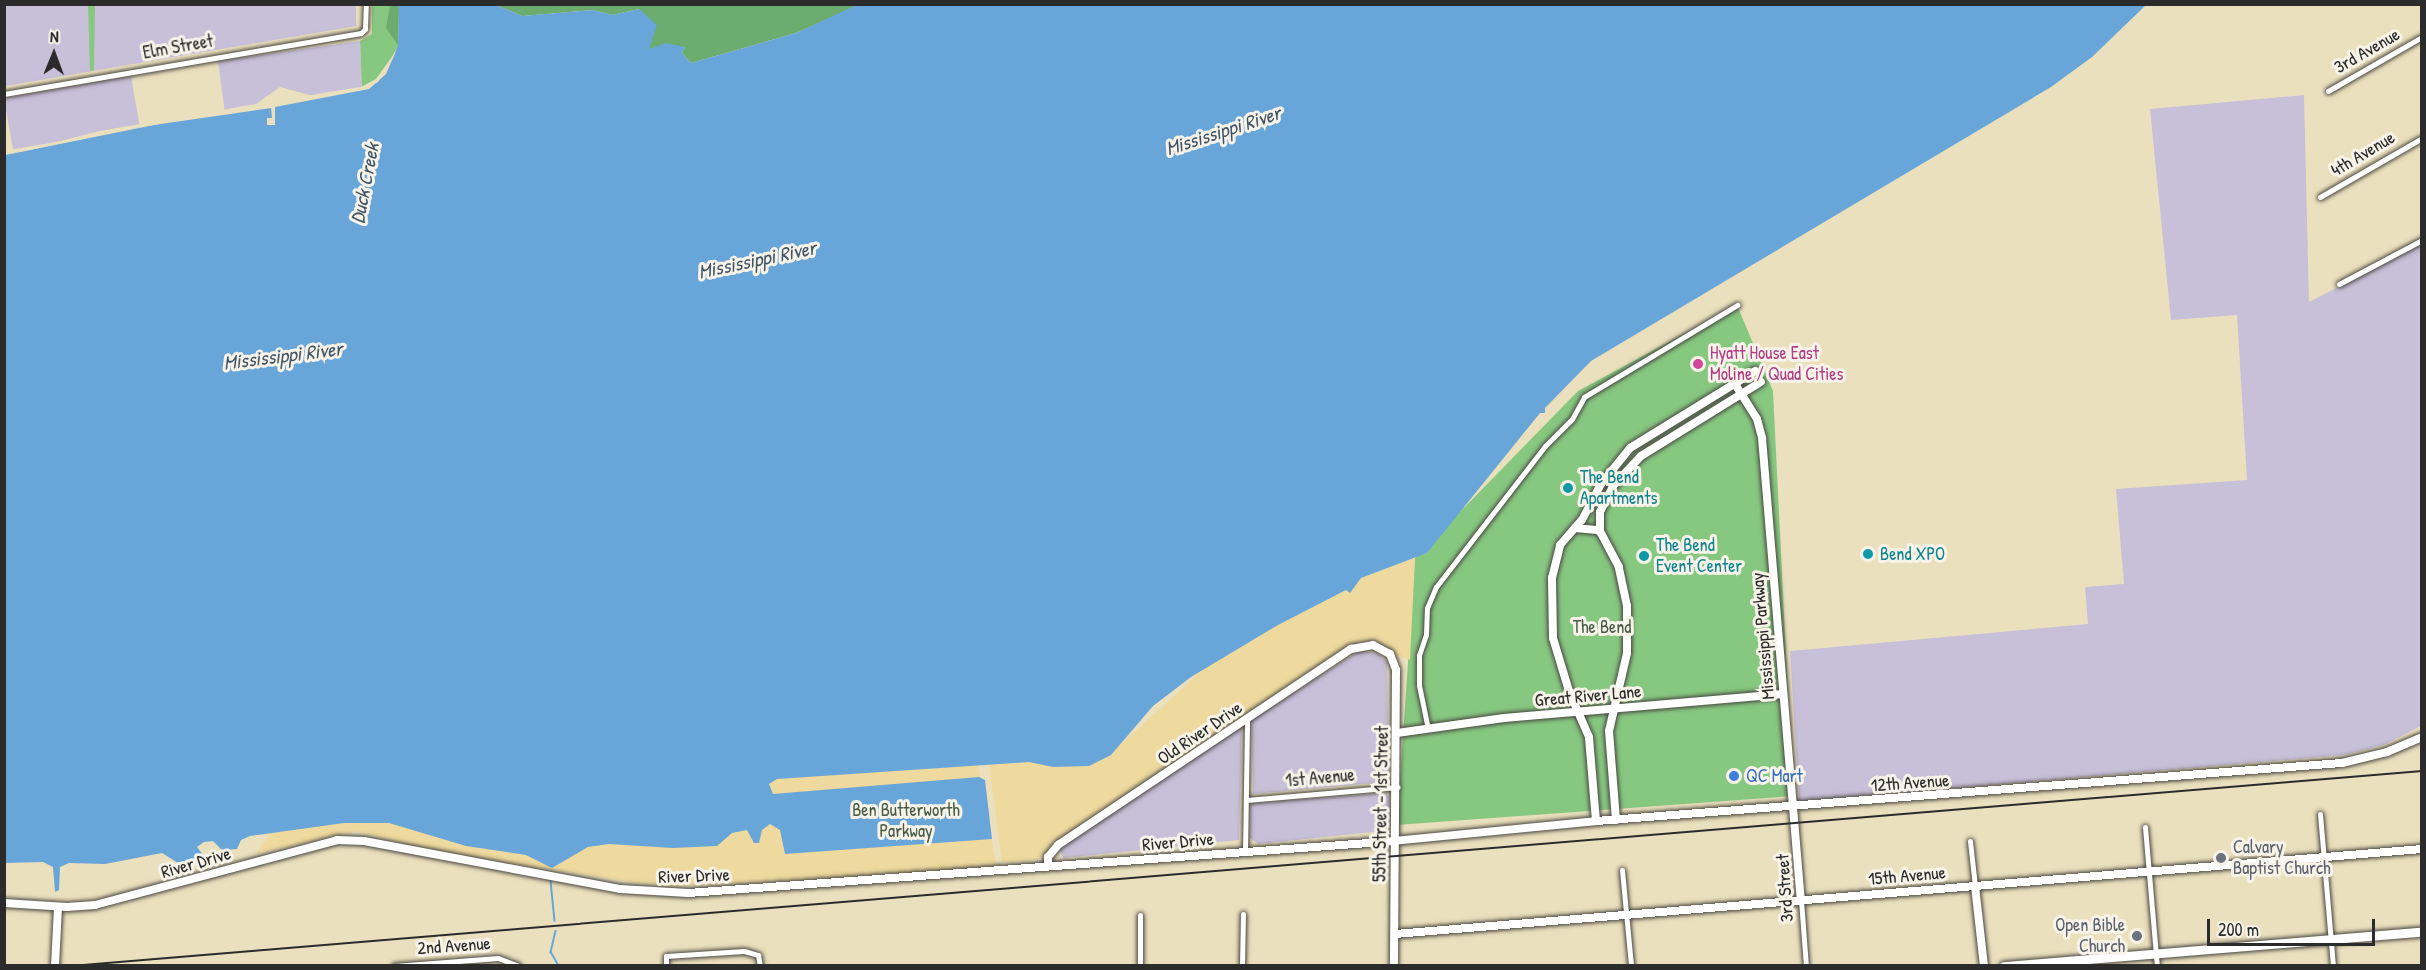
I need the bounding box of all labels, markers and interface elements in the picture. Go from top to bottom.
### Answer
north arrow [24,24,84,84]
street label: 3rd Avenue [2331,24,2403,78]
text: N [50,25,59,47]
street label: Elm Street [141,30,215,64]
water label: Mississippi River [1162,100,1284,160]
street label: 4th Avenue [2327,127,2399,181]
water label: Duck Creek [344,141,384,225]
water label: Mississippi River [696,235,818,283]
water label: Mississippi River [222,336,344,374]
place label: Hyatt House East Moline / Quad Cities [1710,343,1843,386]
marker: Hyatt House East Moline / Quad Cities [1691,357,1705,371]
place label: The Bend Apartments [1580,467,1657,510]
marker: The Bend Apartments [1561,481,1575,495]
place label: The Bend Event Center [1656,535,1742,578]
place label: Bend XPO [1880,543,1945,565]
marker: Bend XPO [1861,547,1875,561]
marker: The Bend Event Center [1637,549,1651,563]
street label: Mississippi Parkway [1747,572,1779,700]
park label: The Bend [1573,616,1631,638]
street label: Great River Lane [1534,681,1642,711]
street label: Old River Drive [1154,697,1246,769]
street label: 55th Street - 1st Street [1369,726,1393,882]
street label: 1st Avenue [1284,764,1356,792]
place label: QC Mart [1746,765,1803,787]
marker: QC Mart [1727,769,1741,783]
street label: 12th Avenue [1870,769,1950,797]
park label: Ben Butterworth Parkway [852,800,960,842]
street label: River Drive [1141,828,1215,856]
place label: Calvary Baptist Church [2233,837,2330,880]
street label: River Drive [159,843,233,883]
marker: Calvary Baptist Church [2214,851,2228,865]
street label: 3rd Street [1772,853,1798,923]
street label: 15th Avenue [1867,862,1947,890]
street label: River Drive [658,864,730,888]
scale bar [2210,907,2378,945]
place label: Open Bible Church [2055,915,2125,958]
text: 200 m [2218,917,2259,942]
marker: Open Bible Church [2130,929,2144,943]
street label: 2nd Avenue [417,933,491,959]

